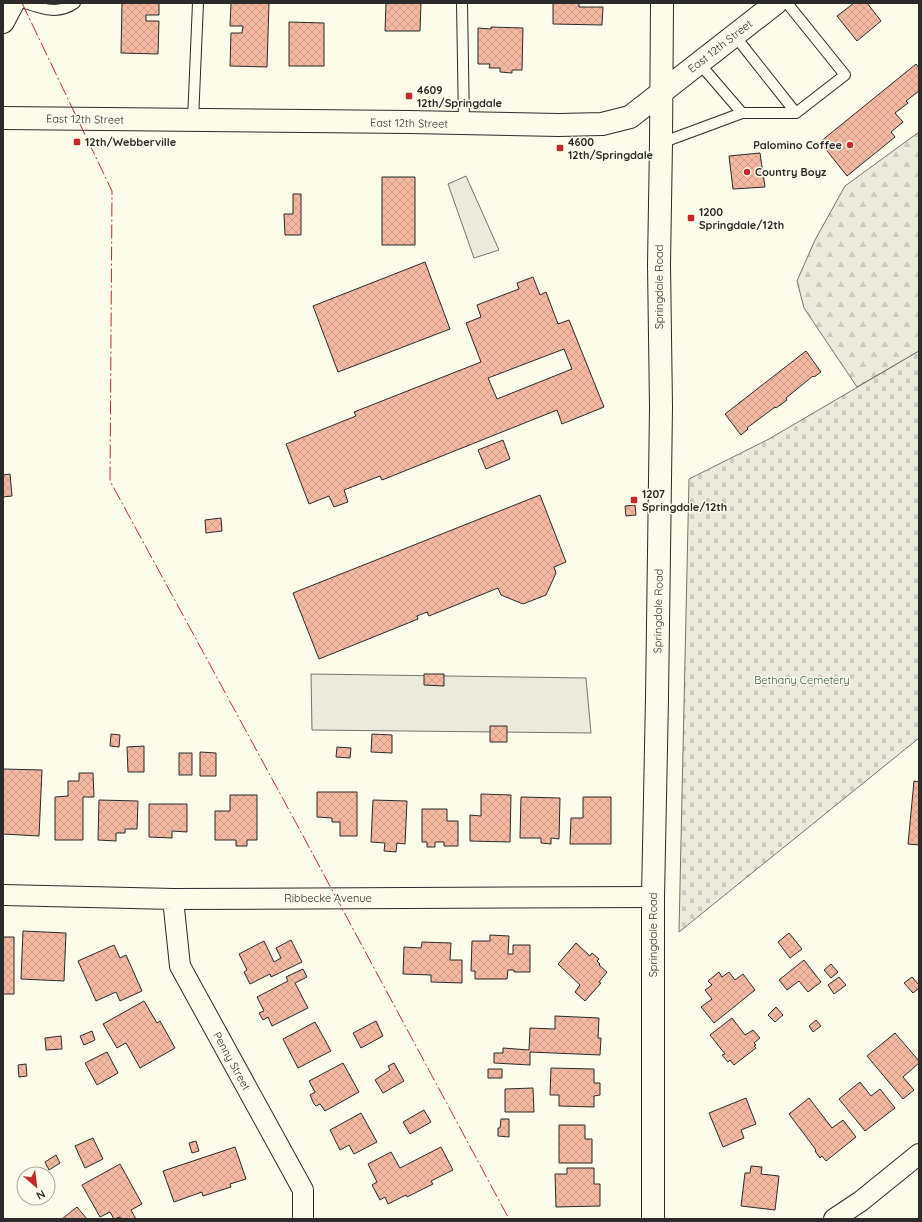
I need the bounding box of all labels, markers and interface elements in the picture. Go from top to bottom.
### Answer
street label: East 12th Street [685,16,755,76]
place label: 4609 12th/Springdale [417,83,503,110]
marker: 4609 12th/Springdale [404,91,414,101]
street label: East 12th Street [46,111,124,127]
street label: East 12th Street [370,115,448,131]
place label: 12th/Webberville [85,135,177,149]
place label: 4600 12th/Springdale [568,135,654,162]
marker: 12th/Webberville [72,137,82,147]
place label: Palomino Coffee [753,138,842,152]
marker: Palomino Coffee [845,140,855,150]
marker: 4600 12th/Springdale [555,143,565,153]
place label: Country Boyz [755,165,827,179]
marker: Country Boyz [742,167,752,177]
place label: 1200 Springdale/12th [699,205,784,232]
marker: 1200 Springdale/12th [686,213,696,223]
street label: Springdale Road [652,245,666,329]
place label: 1207 Springdale/12th [642,487,727,514]
marker: 1207 Springdale/12th [629,495,639,505]
street label: Springdale Road [650,569,666,653]
park label: Bethany Cemetery [754,673,850,687]
street label: Ribbecke Avenue [284,891,372,905]
street label: Springdale Road [646,893,660,977]
street label: Penny Street [210,1029,254,1093]
north arrow [16,1166,56,1206]
text: N [34,1187,48,1203]

